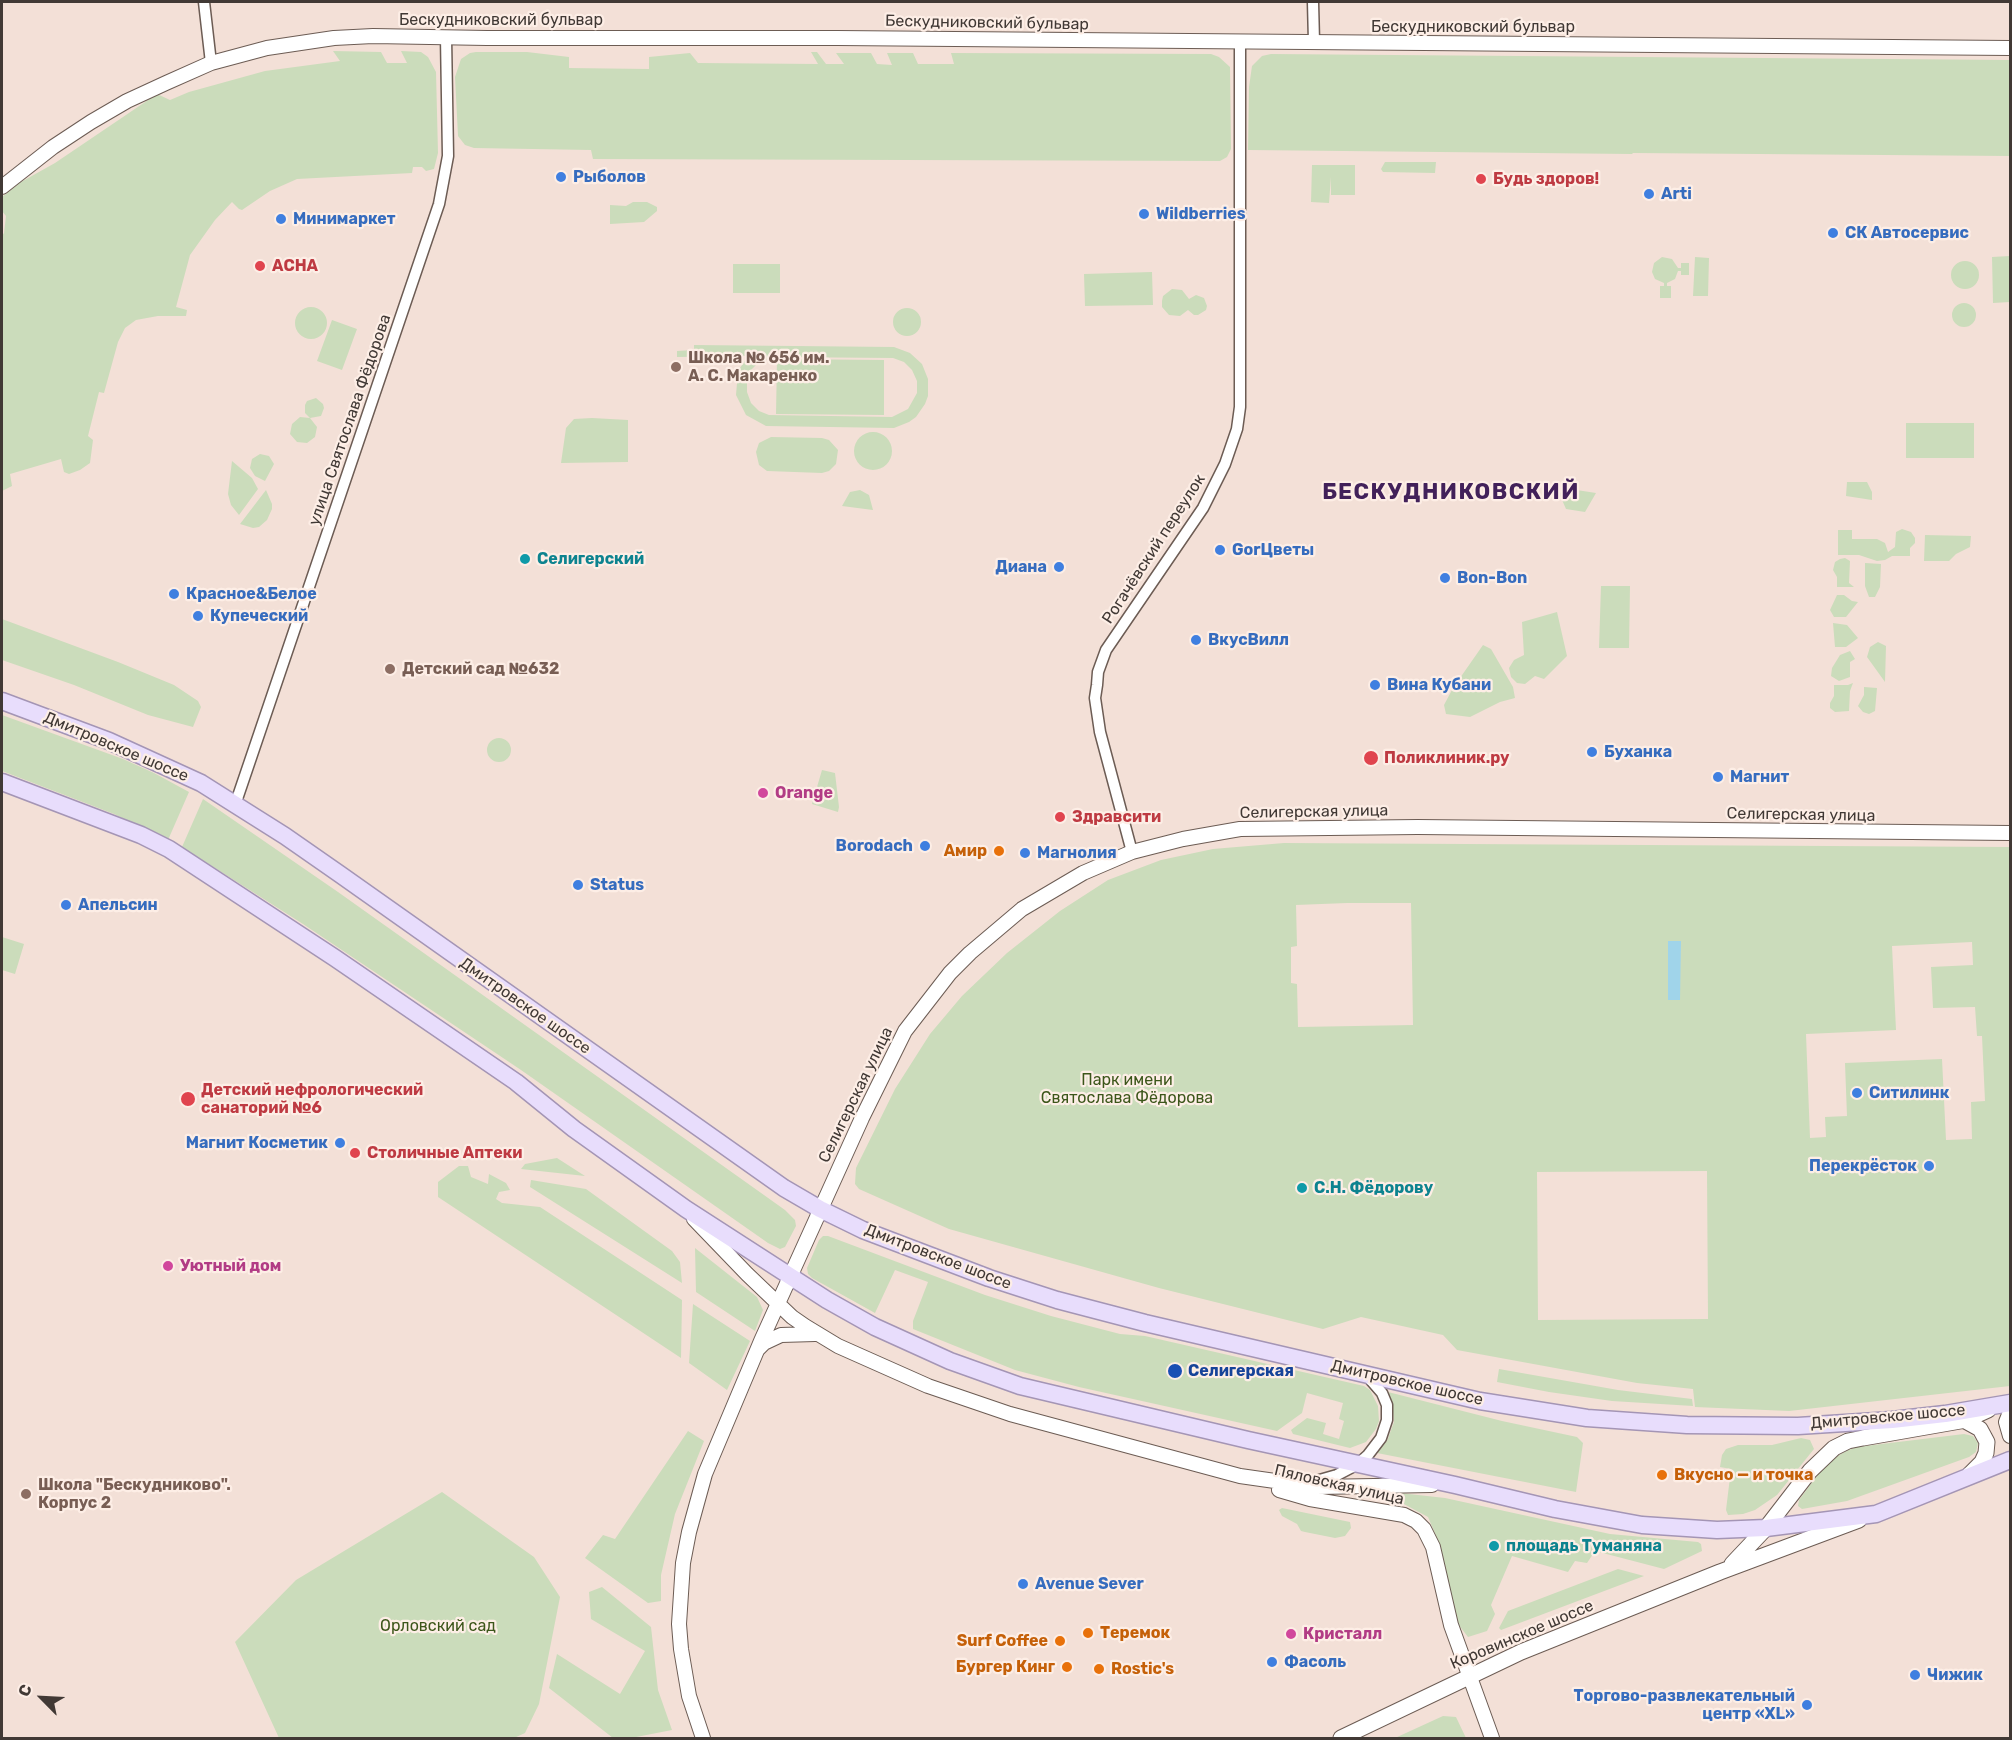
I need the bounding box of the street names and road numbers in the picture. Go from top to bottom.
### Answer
street label: Бескудниковский бульвар [399,10,603,30]
street label: Бескудниковский бульвар [885,12,1089,34]
street label: Бескудниковский бульвар [1371,17,1575,37]
street label: улица Святослава Фёдорова [305,312,395,528]
street label: Рогачёвский переулок [1098,471,1210,627]
street label: Дмитровское шоссе [41,708,191,786]
street label: Селигерская улица [1240,801,1388,823]
street label: Селигерская улица [1727,804,1875,826]
street label: Дмитровское шоссе [456,954,594,1058]
street label: Селигерская улица [815,1024,897,1166]
street label: Дмитровское шоссе [862,1220,1014,1294]
street label: Дмитровское шоссе [1329,1356,1485,1410]
street label: Дмитровское шоссе [1810,1401,1966,1433]
street label: Пяловская улица [1272,1461,1406,1509]
street label: Коровинское шоссе [1448,1596,1596,1674]

